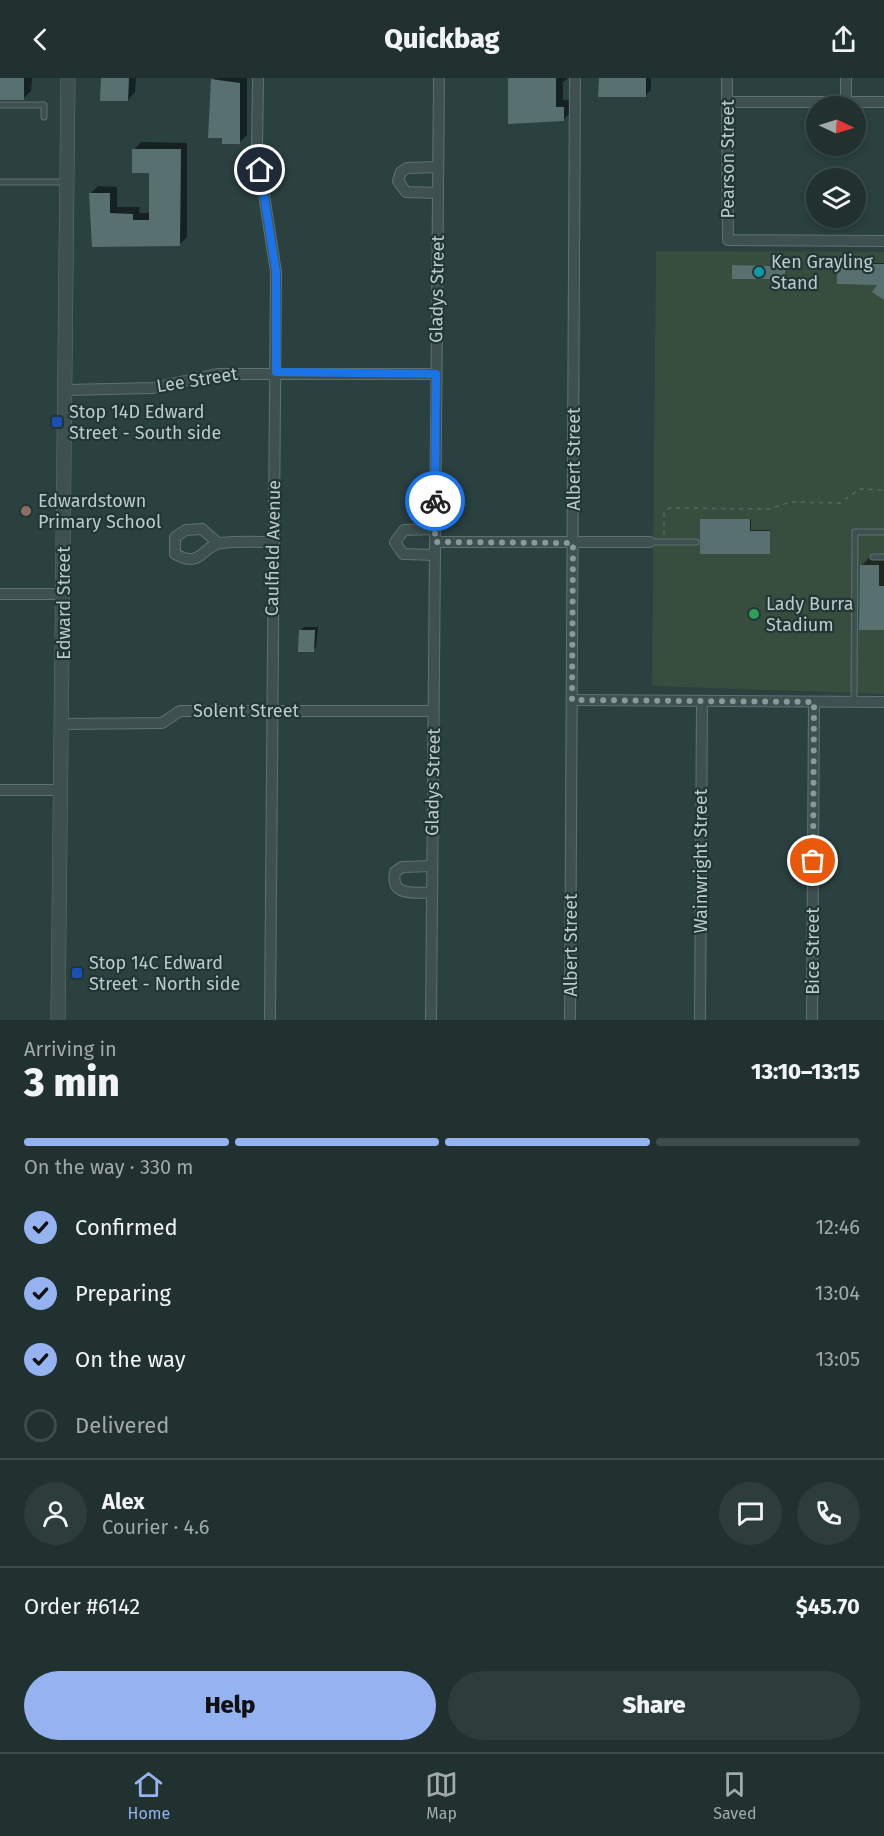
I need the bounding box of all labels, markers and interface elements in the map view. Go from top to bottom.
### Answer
icon: back [24,23,57,56]
text: Quickbag [384,23,500,55]
icon: share [827,23,860,56]
north arrow [806,96,866,156]
map controls [806,96,866,228]
street label: Pearson Street [717,99,739,219]
pin [234,144,285,195]
icon: home [243,153,276,186]
button: layers [806,168,866,228]
street label: Gladys Street [425,234,449,343]
place label: Ken Grayling Stand [771,251,873,294]
marker: Ken Grayling Stand [752,265,766,279]
street label: Lee Street [155,363,240,397]
place label: Stop 14D Edward Street - South side [69,401,221,444]
street label: Albert Street [563,407,585,511]
marker: Stop 14D Edward Street - South side [50,415,64,429]
courier [405,471,465,531]
street label: Caulfield Avenue [261,480,285,616]
icon: bike [419,485,452,518]
place label: Edwardstown Primary School [38,490,161,533]
marker: Edwardstown Primary School [19,504,33,518]
street label: Edward Street [53,546,75,660]
place label: Lady Burra Stadium [766,593,853,636]
marker: Lady Burra Stadium [747,607,761,621]
street label: Solent Street [193,700,299,722]
street label: Gladys Street [421,727,445,836]
street label: Wainwright Street [690,788,712,933]
pin [787,835,838,886]
icon: bag [796,844,829,877]
street label: Albert Street [560,893,582,997]
street label: Bice Street [802,907,824,995]
place label: Stop 14C Edward Street - North side [89,952,240,995]
marker: Stop 14C Edward Street - North side [70,966,84,980]
text: Arriving in [24,1037,117,1061]
text: 13:10–13:15 [751,1058,860,1085]
text: 3 min [24,1060,120,1106]
text: On the way · 330 m [24,1155,193,1179]
icon: check [24,1211,57,1244]
text: Confirmed [75,1214,178,1241]
text: 12:46 [815,1215,860,1239]
icon: check [24,1277,57,1310]
text: Preparing [75,1280,171,1307]
text: 13:04 [815,1281,860,1305]
icon: check [24,1343,57,1376]
text: On the way [75,1346,186,1373]
text: 13:05 [815,1347,860,1371]
text: Delivered [75,1412,170,1439]
button: person [24,1482,87,1545]
button: chat [719,1482,782,1545]
button: phone [797,1482,860,1545]
text: Alex [102,1488,145,1515]
text: Courier · 4.6 [102,1515,209,1539]
text: Order #6142 [24,1593,140,1620]
text: $45.70 [796,1593,860,1620]
button: Help [24,1671,436,1740]
button: Share [448,1671,860,1740]
tab: Home [128,1768,170,1823]
tab: Map [425,1768,458,1823]
tab: Saved [713,1768,756,1823]

